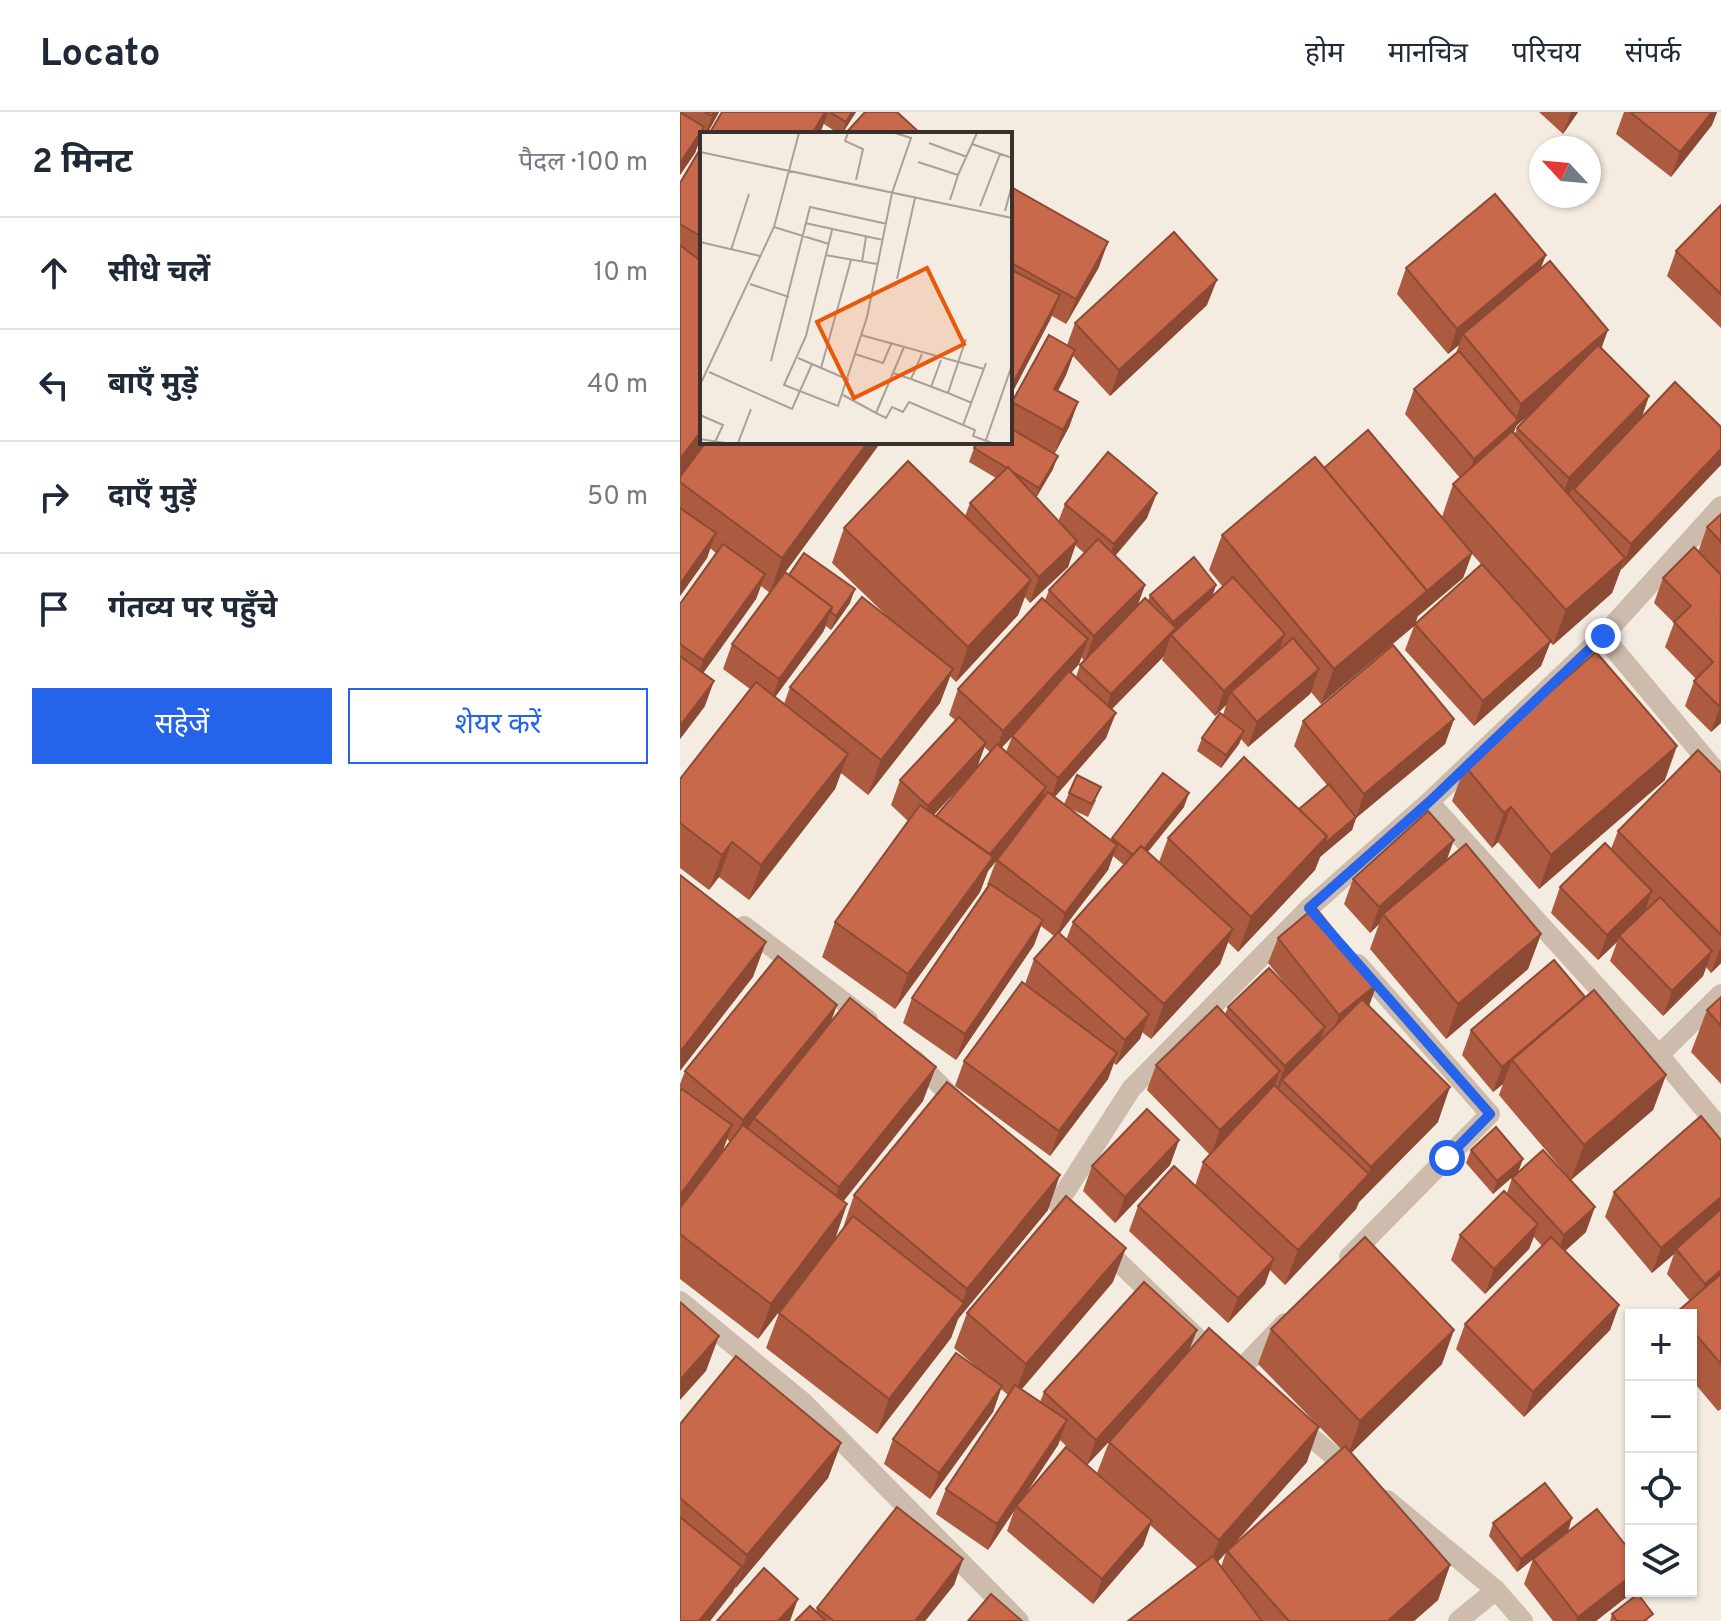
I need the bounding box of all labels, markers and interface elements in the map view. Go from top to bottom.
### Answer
text: Locato [40,31,160,80]
text: होम [1305,37,1344,73]
text: मानचित्र [1388,37,1468,73]
text: परिचय [1512,37,1581,73]
text: संपर्क [1625,37,1681,73]
inset map [700,132,1012,444]
north arrow [1529,136,1601,208]
text: 2 मिनट [32,142,133,185]
text: पैदल · 100 m [519,147,648,180]
icon: ahead [32,251,76,295]
text: सीधे चलें [108,255,210,292]
text: 10 m [593,257,648,290]
icon: left [32,363,76,407]
text: बाएँ मुड़ें [108,367,198,404]
text: 40 m [587,369,648,402]
icon: right [32,475,76,519]
text: दाएँ मुड़ें [108,479,196,516]
text: 50 m [587,481,648,514]
icon: arrive [32,587,76,631]
text: गंतव्य पर पहुँचे [108,591,277,628]
route end [1585,618,1621,654]
button: सहेजें [32,688,332,764]
button: शेयर करें [348,688,648,764]
route start [1429,1140,1465,1176]
map controls [1625,1309,1697,1597]
button: + [1625,1309,1697,1381]
button: − [1625,1381,1697,1453]
button: locate [1625,1453,1697,1525]
button: layers [1625,1525,1697,1597]

